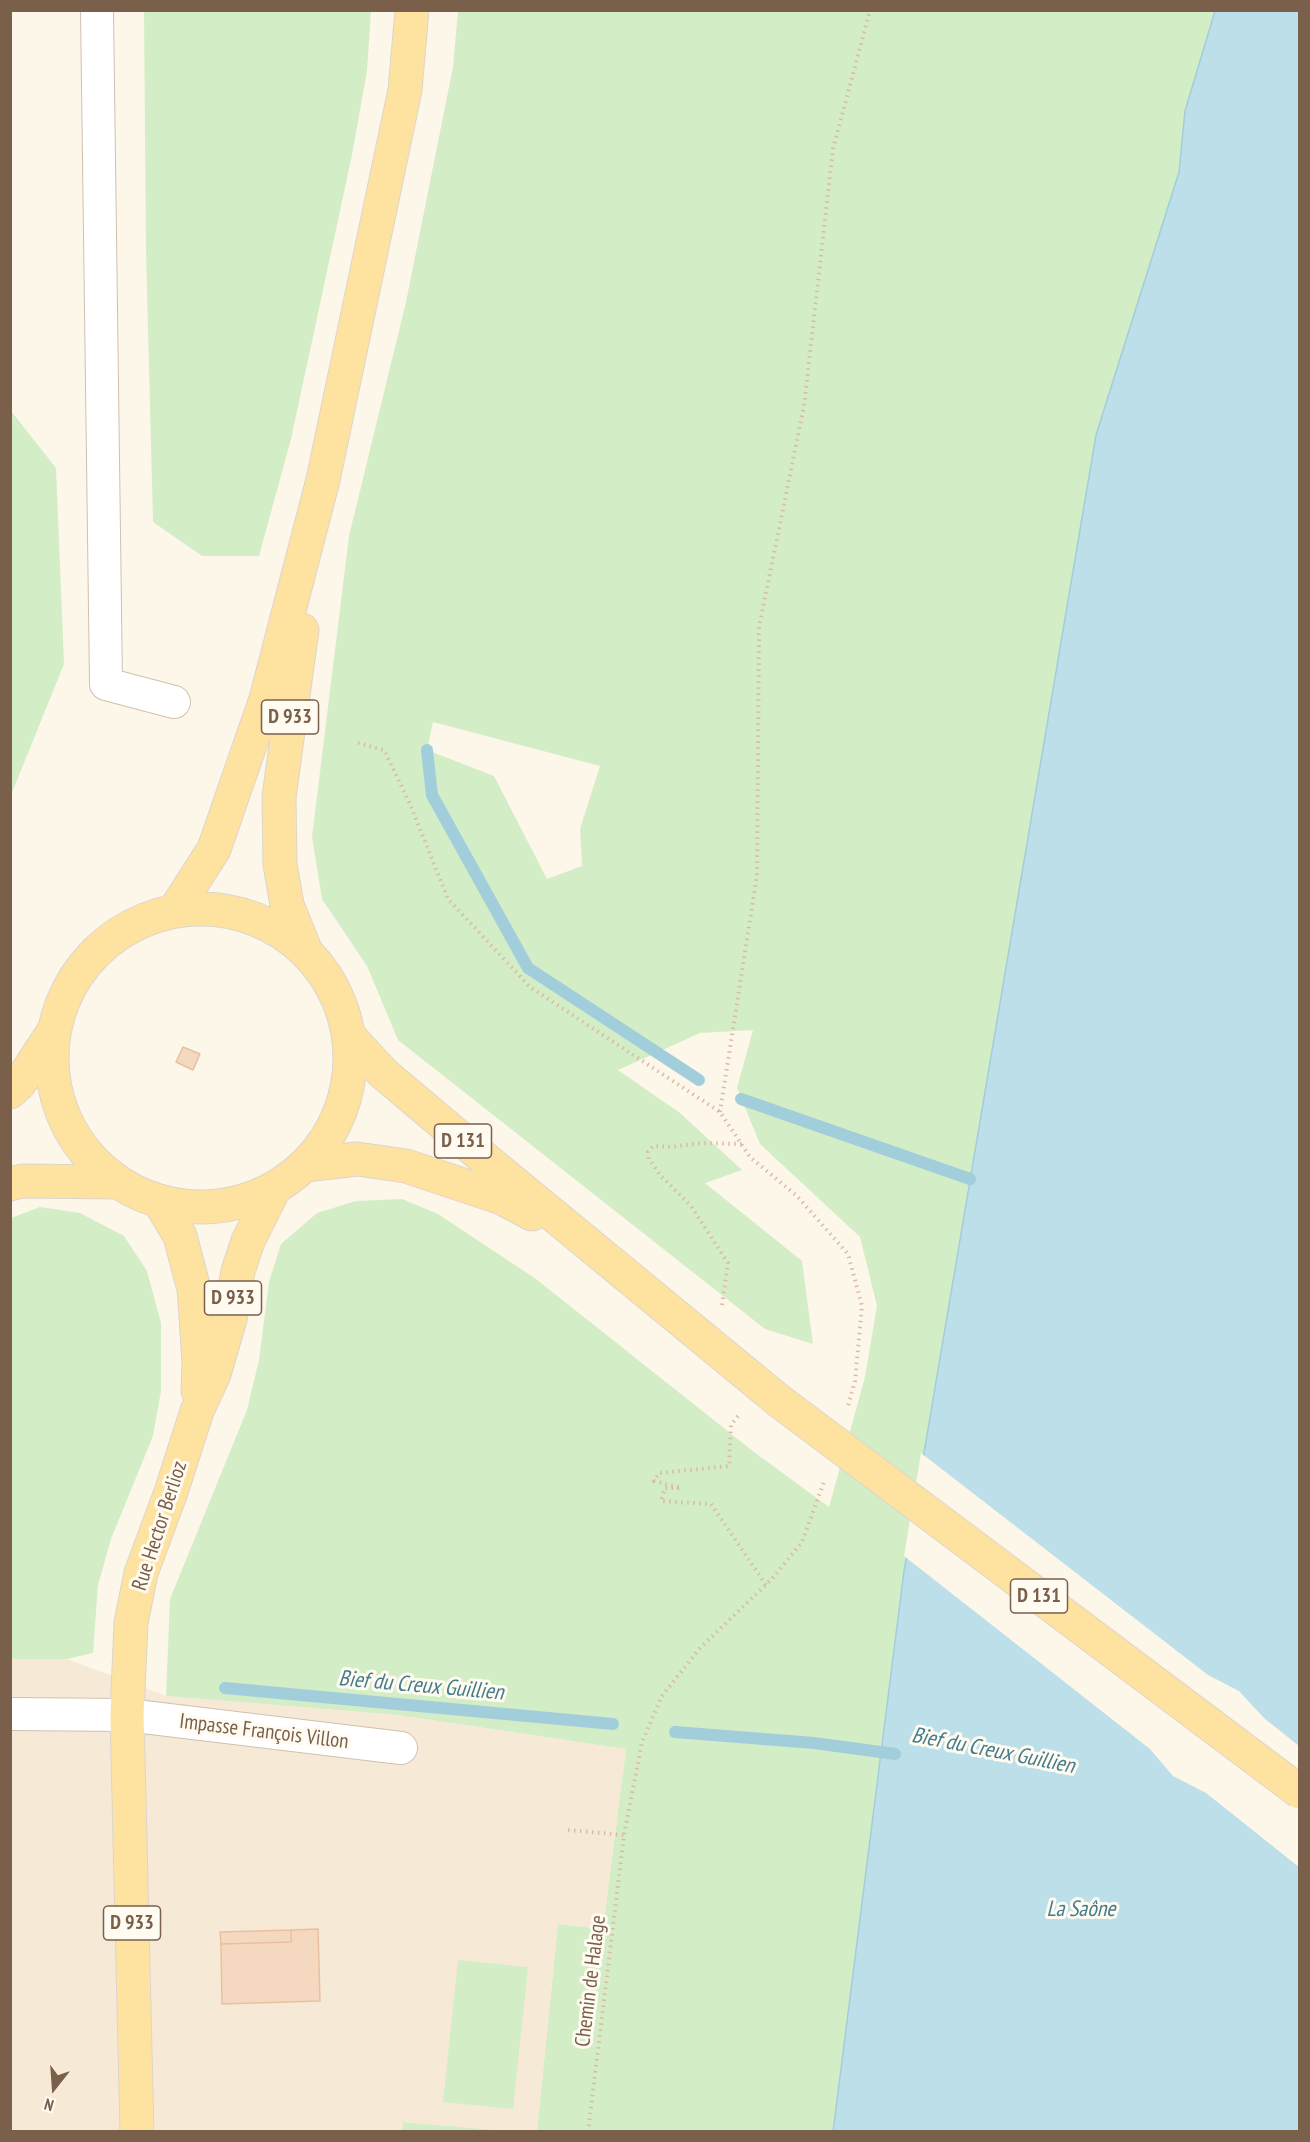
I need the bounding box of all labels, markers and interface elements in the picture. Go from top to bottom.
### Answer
road number: D 933 [262,700,318,734]
road number: D 131 [434,1124,492,1158]
road number: D 933 [204,1281,262,1315]
street label: Rue Hector Berlioz [127,1458,193,1594]
road number: D 131 [1010,1579,1068,1613]
water label: Bief du Creux Guillien [337,1666,505,1706]
street label: Impasse François Villon [178,1709,350,1755]
water label: Bief du Creux Guillien [909,1722,1077,1780]
water label: La Saône [1047,1897,1115,1923]
road number: D 933 [104,1906,160,1940]
street label: Chemin de Halage [570,1914,612,2048]
north arrow [24,2058,84,2118]
text: N [42,2094,56,2116]

